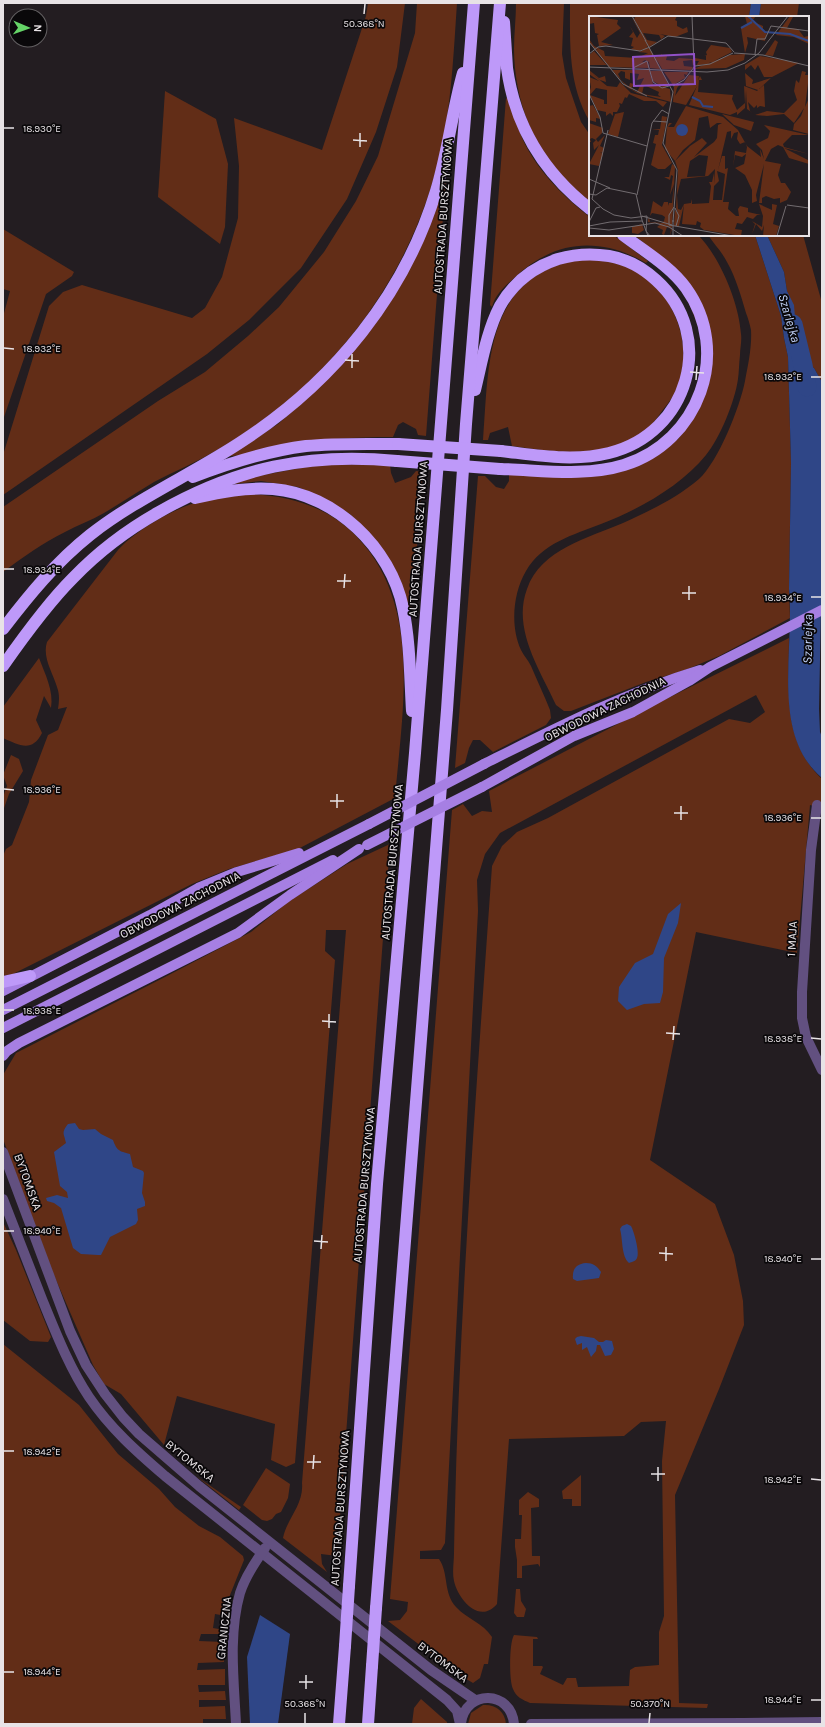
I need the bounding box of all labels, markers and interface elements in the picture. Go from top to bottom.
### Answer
north arrow [8,8,48,48]
inset map [589,16,809,236]
text: 50.368°N [343,18,385,30]
text: N [31,24,44,33]
text: 18.930°E [23,123,61,135]
street label: AUTOSTRADA BURSZTYNOWA [431,137,455,295]
water label: Szarlejka [775,292,804,345]
text: 18.932°E [23,343,61,355]
text: 18.932°E [764,371,802,383]
street label: AUTOSTRADA BURSZTYNOWA [406,460,430,618]
text: 18.934°E [23,564,61,576]
text: 18.934°E [764,592,802,604]
water label: Szarlejka [800,614,815,664]
street label: OBWODOWA ZACHODNIA [542,674,668,744]
street label: AUTOSTRADA BURSZTYNOWA [378,783,406,941]
text: 18.936°E [23,784,61,796]
text: 18.936°E [764,812,802,824]
street label: OBWODOWA ZACHODNIA [118,869,242,941]
street label: 1 MAJA [784,921,800,957]
text: 18.938°E [23,1005,61,1017]
text: 18.938°E [764,1033,802,1045]
street label: AUTOSTRADA BURSZTYNOWA [350,1106,378,1264]
street label: BYTOMSKA [11,1152,45,1212]
text: 18.940°E [23,1225,61,1237]
text: 18.940°E [764,1253,802,1265]
street label: AUTOSTRADA BURSZTYNOWA [328,1429,352,1587]
street label: BYTOMSKA [163,1437,218,1485]
text: 18.942°E [23,1446,61,1458]
text: 18.942°E [764,1474,802,1486]
street label: GRANICZNA [214,1596,234,1660]
street label: BYTOMSKA [415,1639,471,1686]
text: 18.944°E [23,1666,61,1678]
text: 18.944°E [764,1694,802,1706]
text: 50.368°N [284,1698,326,1710]
text: 50.370°N [630,1698,670,1710]

